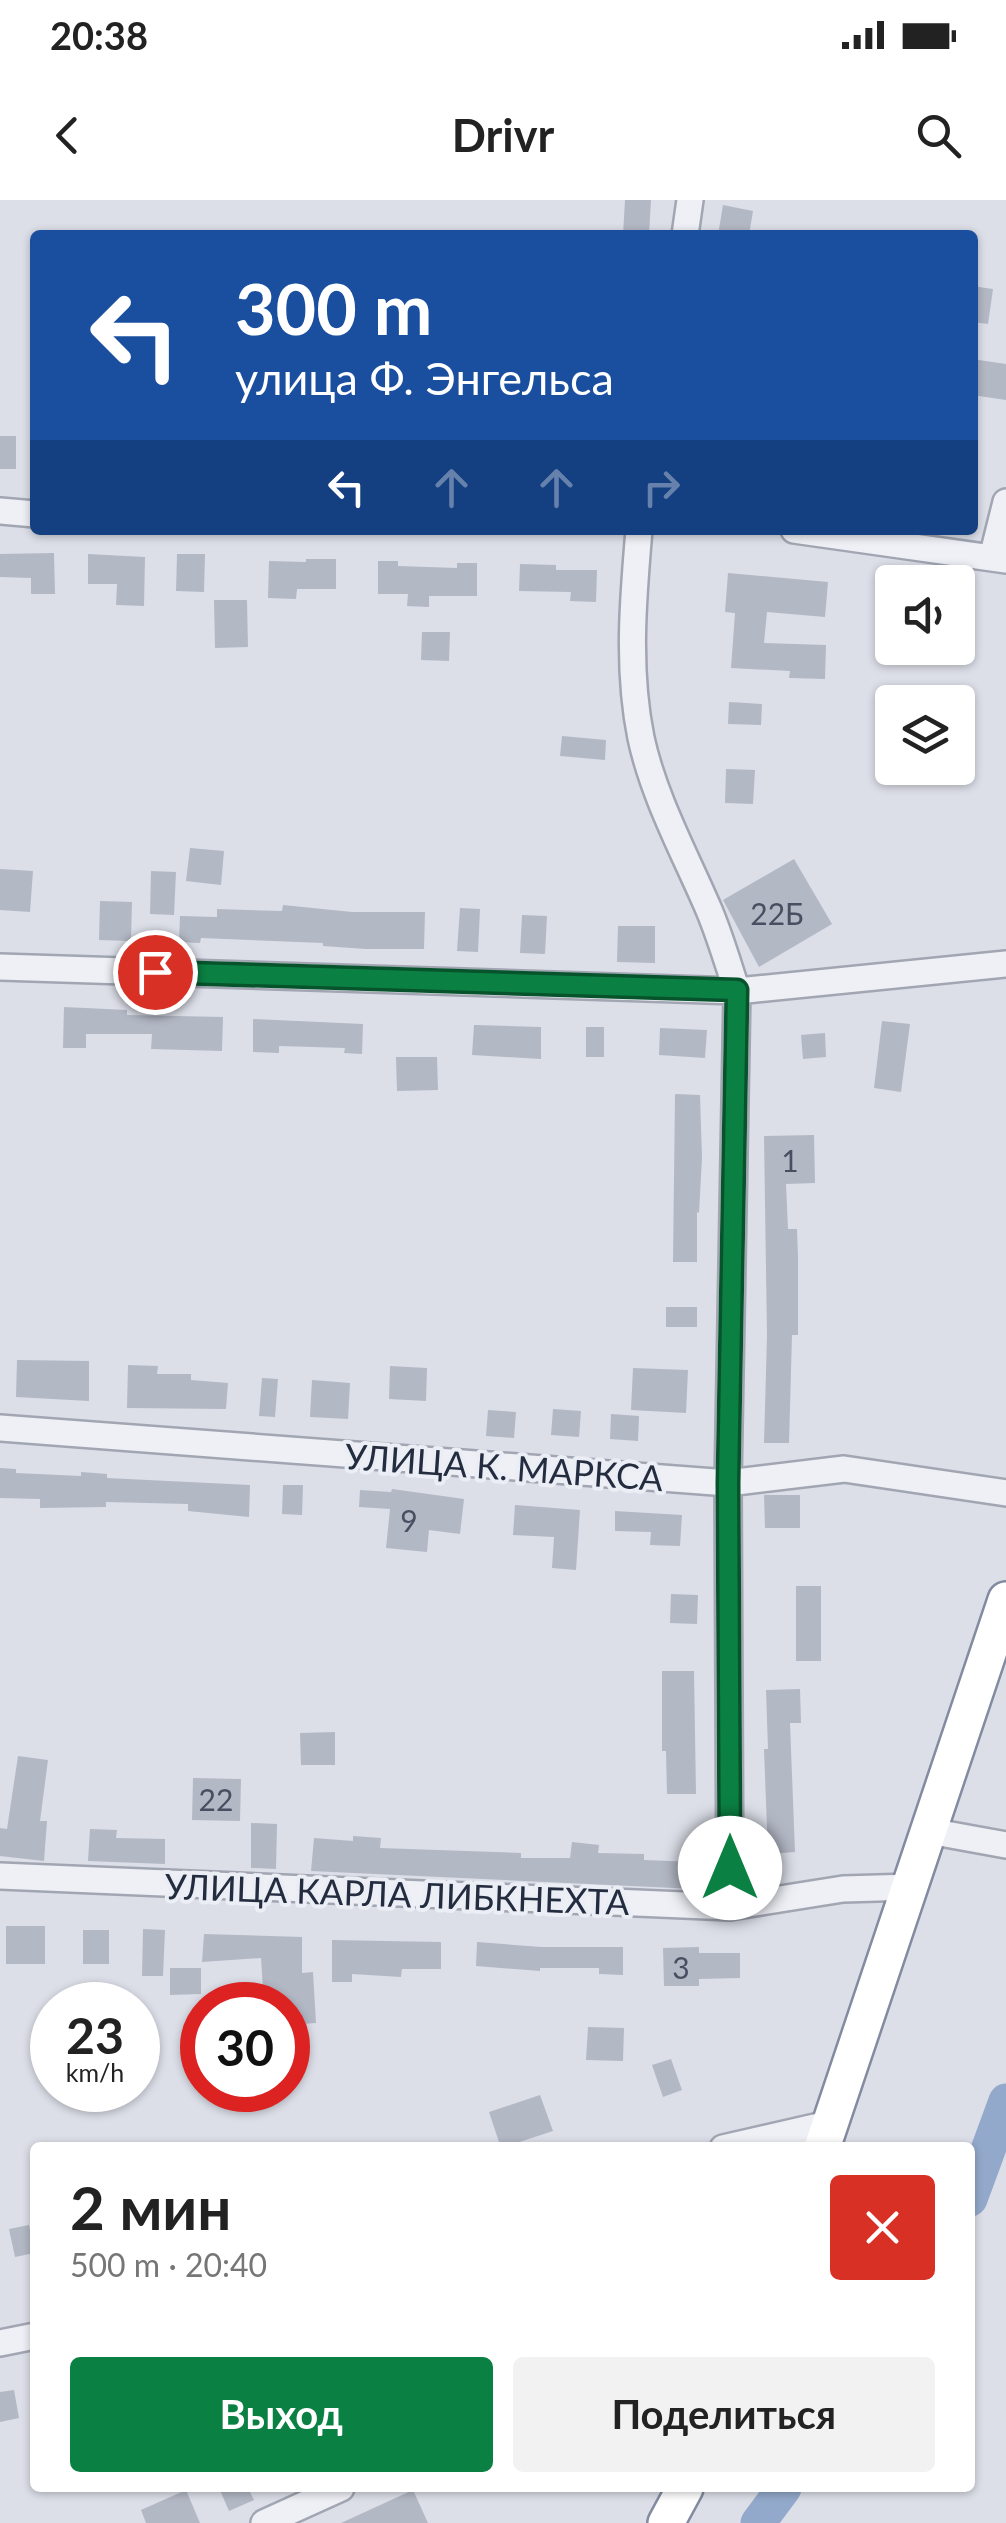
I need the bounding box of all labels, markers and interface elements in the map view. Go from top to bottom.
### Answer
text: 20:38 [50,12,148,58]
icon: back [40,108,95,163]
text: Drivr [452,108,554,162]
icon: search [911,108,966,163]
text: 300 m [235,266,432,350]
icon: left [70,270,200,400]
text: улица Ф. Энгельса [235,351,614,405]
icon: left [319,460,374,515]
icon: ahead [424,460,479,515]
icon: ahead [529,460,584,515]
icon: right [634,460,689,515]
map controls [875,565,975,785]
button: sound [875,565,975,665]
button: layers [875,685,975,785]
house number: 22Б [750,895,804,931]
pin [113,930,198,1015]
icon: arrive [128,945,183,1000]
house number: 1 [781,1142,799,1178]
street label: УЛИЦА К. МАРКСА [343,1434,665,1498]
house number: 9 [400,1502,418,1538]
house number: 22 [199,1781,233,1817]
position arrow [678,1816,782,1920]
street label: УЛИЦА КАРЛА ЛИБКНЕХТА [164,1864,630,1922]
house number: 3 [672,1949,690,1985]
speed limit sign: 30 [180,1982,310,2112]
text: 23 [66,2005,124,2065]
text: km/h [66,2057,124,2087]
text: 2 мин [70,2171,232,2243]
button: close [830,2175,935,2280]
text: 500 m · 20:40 [70,2245,267,2284]
button: Выход [70,2357,493,2472]
button: Поделиться [513,2357,935,2472]

